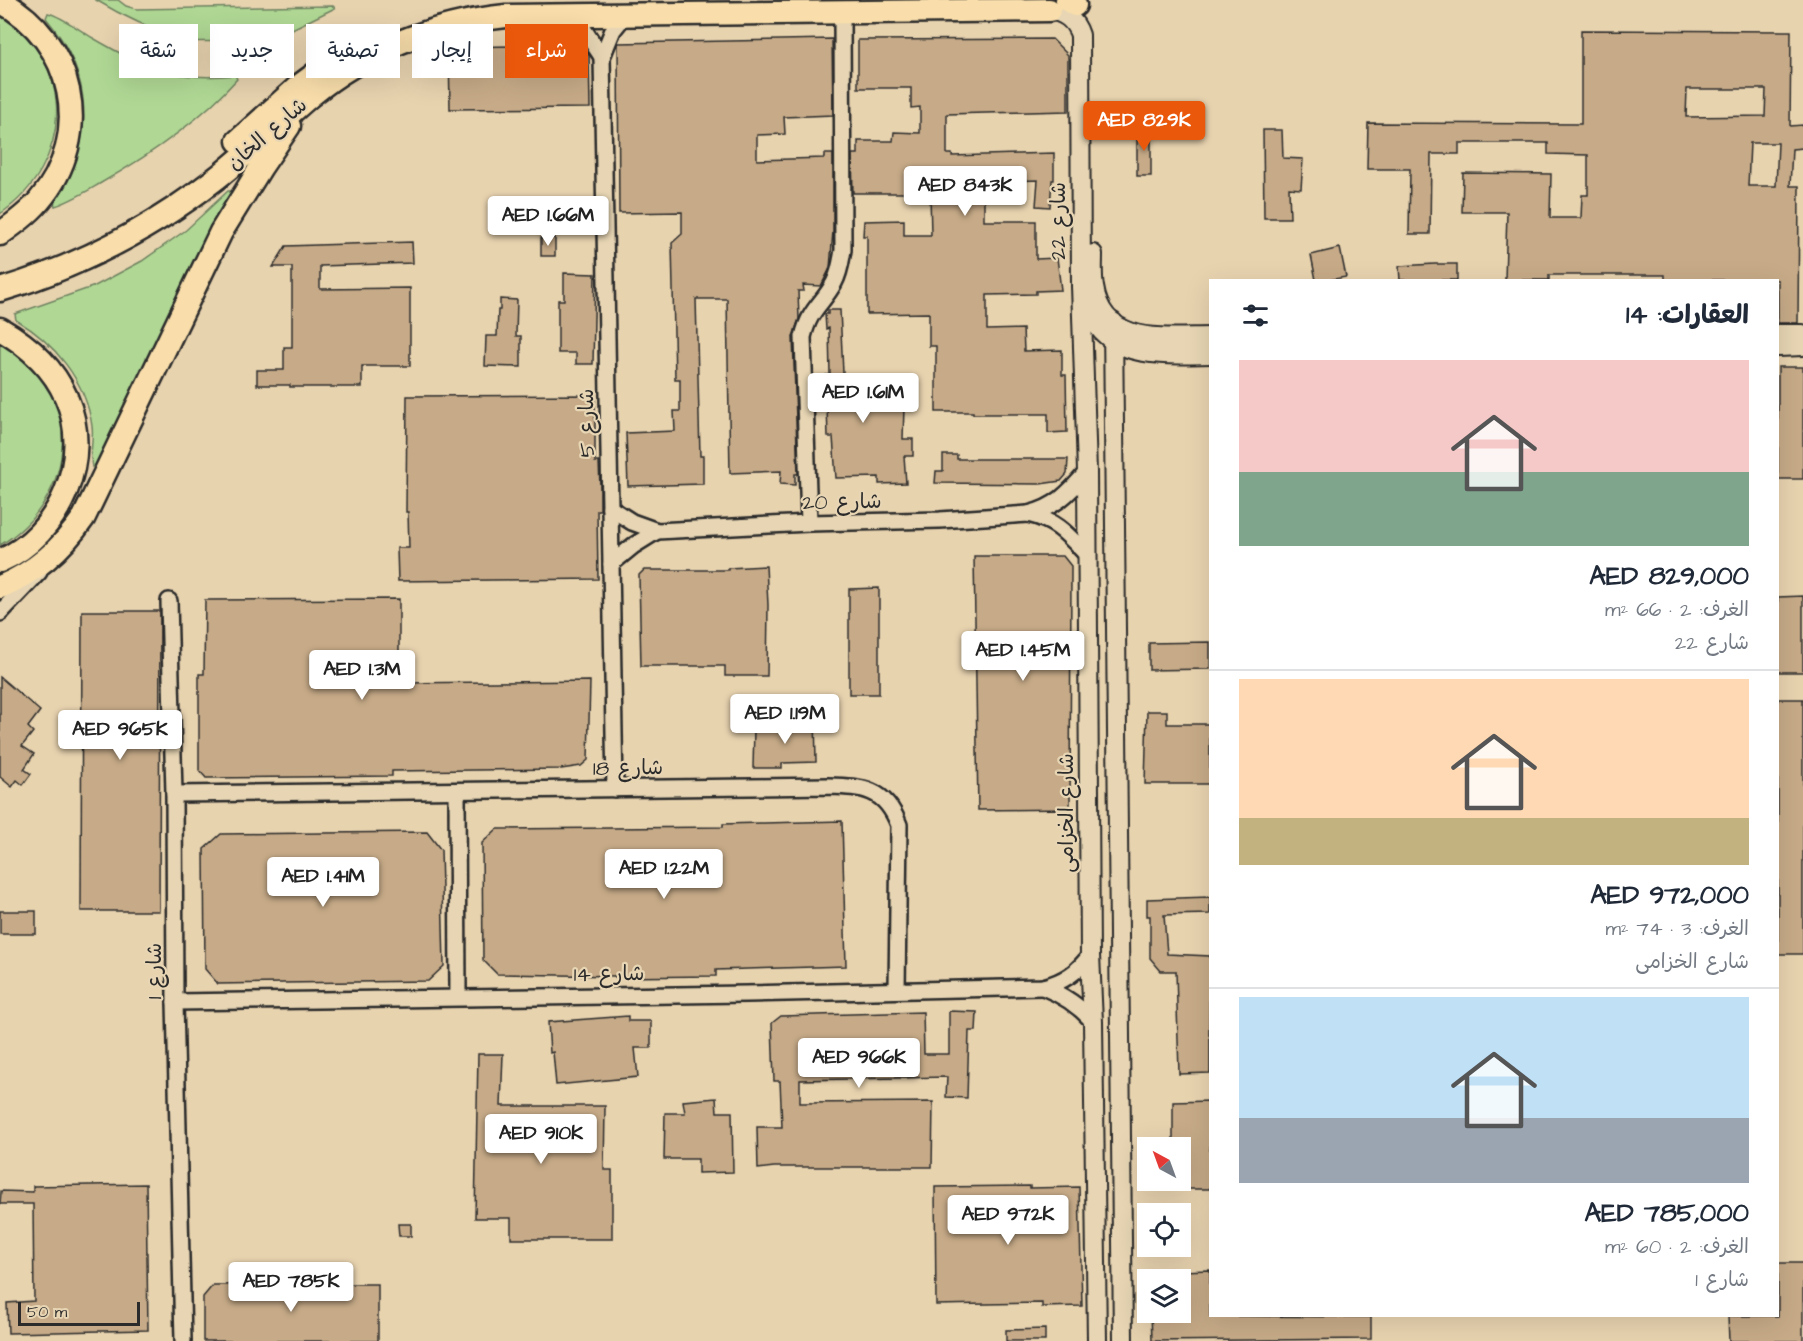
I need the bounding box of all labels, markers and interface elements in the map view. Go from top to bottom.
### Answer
chip: شقة [119,24,198,78]
chip: جديد [210,24,294,78]
chip: تصفية [306,24,400,78]
chip: إيجار [412,24,493,78]
chip: شراء [505,24,588,78]
street label: شارع الخان [221,91,313,177]
pin: AED 829K [1082,101,1206,152]
text: AED 829K [1097,106,1191,134]
pin: AED 843K [903,166,1027,217]
text: AED 843K [918,171,1012,199]
street label: شارع 22 [1044,182,1073,260]
pin: AED 1.66M [479,196,617,247]
text: AED 1.66M [502,201,594,229]
text: العقارات: 14 [1626,297,1749,333]
icon: filters [1239,299,1272,332]
pin: AED 1.61M [794,373,932,424]
text: AED 1.61M [822,378,904,406]
street label: شارع 5 [572,388,602,458]
icon: home [1440,399,1548,507]
street label: شارع 20 [802,487,882,517]
text: AED 829,000 [1589,558,1749,594]
text: الغرف: 2 · 66 m² [1605,596,1749,624]
text: شارع 22 [1675,629,1749,657]
pin: AED 1.45M [954,631,1092,682]
text: AED 1.45M [975,636,1071,664]
pin: AED 1.3M [300,650,424,701]
text: AED 1.3M [323,655,401,683]
pin: AED 1.19M [716,694,854,745]
text: AED 1.19M [744,699,826,727]
pin: AED 965K [58,710,182,761]
text: AED 965K [72,715,168,743]
icon: home [1440,718,1548,826]
street label: شارع 18 [593,753,663,783]
street label: شارع الخزامى [1052,753,1081,873]
pin: AED 1.22M [595,849,733,900]
text: AED 1.22M [619,854,709,882]
pin: AED 1.41M [254,857,392,908]
text: AED 1.41M [281,862,365,890]
text: AED 972,000 [1590,877,1749,913]
text: الغرف: 3 · 74 m² [1606,915,1749,943]
street label: شارع 1 [140,943,169,999]
text: شارع الخزامى [1635,948,1749,976]
street label: شارع 14 [573,959,645,989]
icon: home [1440,1036,1548,1144]
pin: AED 966K [797,1038,921,1089]
text: AED 966K [812,1043,906,1071]
pin: AED 910K [479,1114,603,1165]
text: AED 910K [499,1119,583,1147]
north arrow [1137,1137,1191,1191]
map controls [1137,1137,1191,1323]
pin: AED 972K [946,1195,1070,1246]
text: AED 785,000 [1585,1195,1749,1231]
text: AED 972K [962,1200,1054,1228]
button: locate [1137,1203,1191,1257]
text: الغرف: 2 · 60 m² [1605,1233,1749,1261]
pin: AED 785K [229,1262,353,1313]
text: شارع 1 [1695,1266,1749,1294]
text: AED 785K [242,1267,340,1295]
button: layers [1137,1269,1191,1323]
scale bar [18,1299,140,1326]
text: 50 m [27,1301,67,1323]

